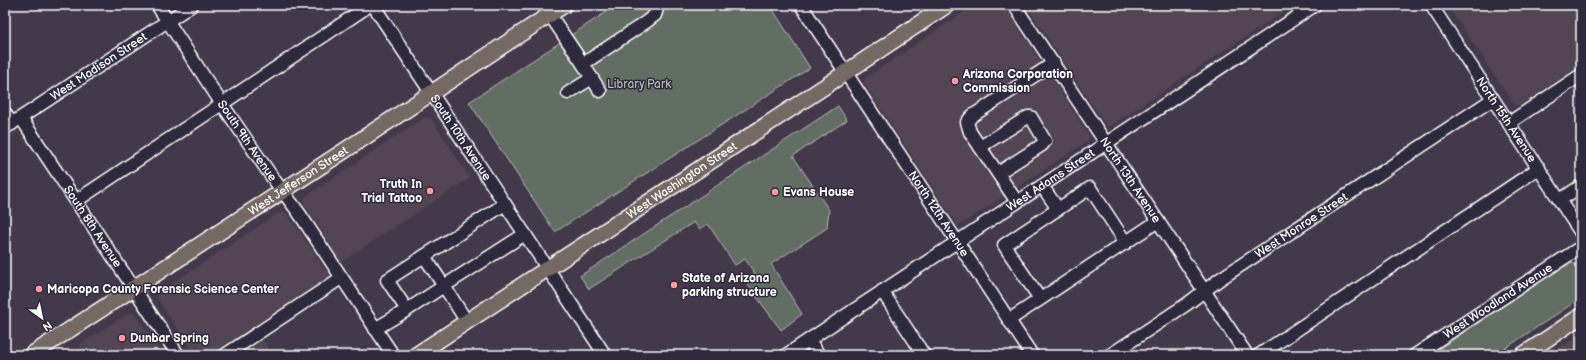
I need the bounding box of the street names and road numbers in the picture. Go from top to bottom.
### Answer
street label: West Madison Street [48,29,150,104]
street label: North 15th Avenue [1472,74,1539,165]
street label: South 10th Avenue [427,92,494,184]
street label: South 9th Avenue [214,98,280,185]
street label: North 13th Avenue [1096,134,1164,226]
street label: West Washington Street [624,139,740,222]
street label: West Jefferson Street [246,143,351,219]
street label: West Adams Street [1004,146,1098,215]
street label: North 12th Avenue [905,168,972,260]
street label: South 8th Avenue [60,183,125,270]
street label: West Monroe Street [1252,190,1351,262]
street label: West Woodland Avenue [1441,260,1556,342]

